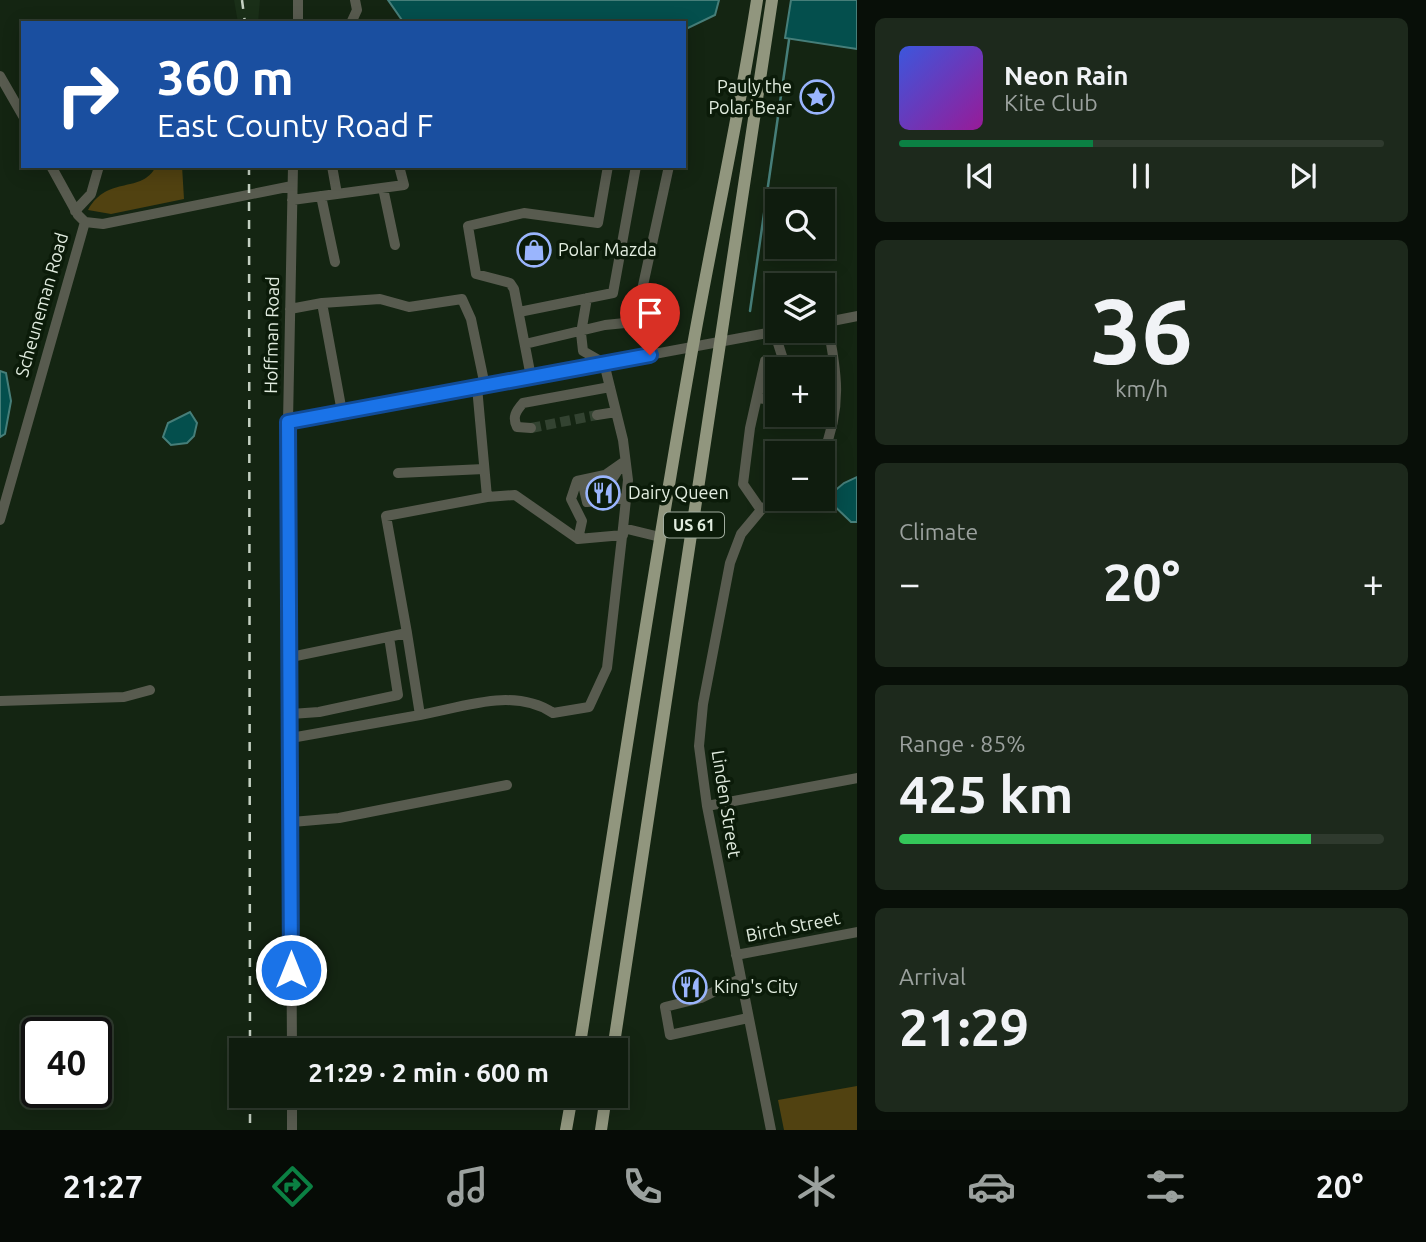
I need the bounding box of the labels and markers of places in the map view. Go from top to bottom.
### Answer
place label: Pauly the Polar Bear [709,76,792,117]
place icon: Pauly the Polar Bear [798,78,836,116]
shop icon: Polar Mazda [515,231,553,269]
place label: Polar Mazda [558,239,657,259]
pin [620,283,680,355]
restaurant icon: Dairy Queen [584,474,622,512]
place label: Dairy Queen [628,482,729,503]
restaurant icon: King's City [671,968,709,1006]
place label: King's City [714,976,798,996]

